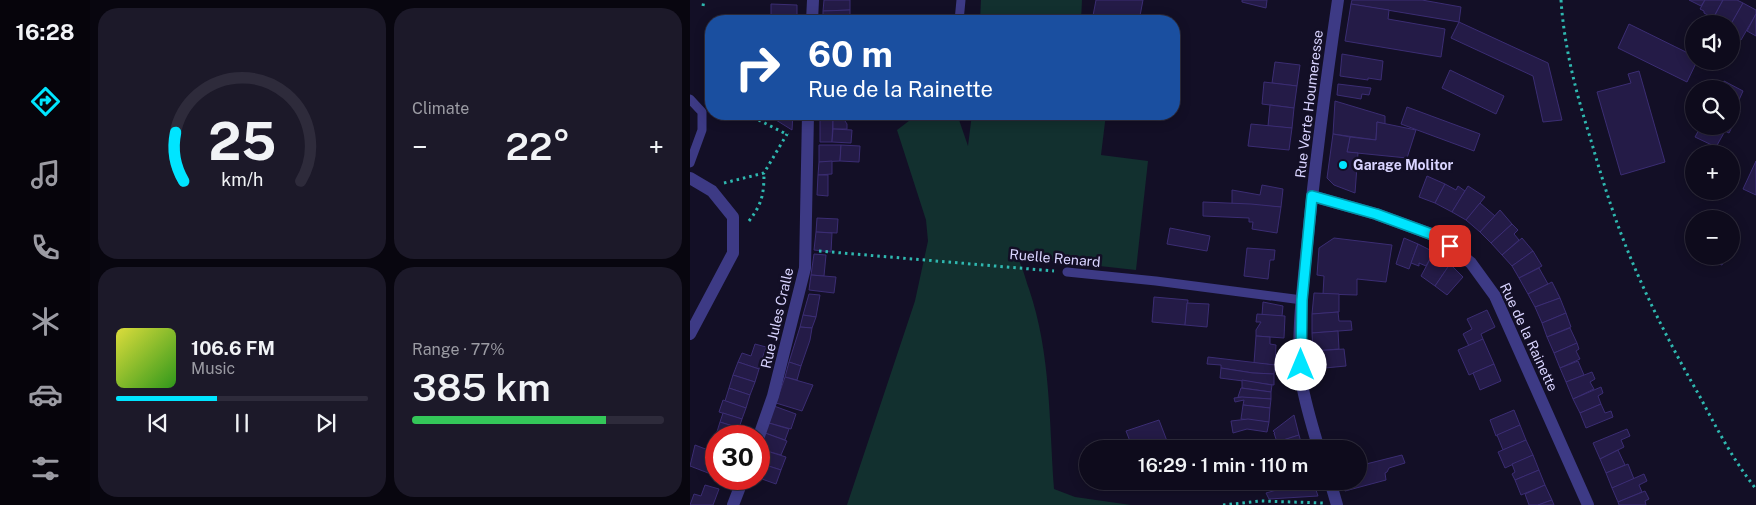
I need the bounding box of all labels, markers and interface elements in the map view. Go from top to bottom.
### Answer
map controls [1685,15,1740,265]
button: sound [1685,15,1740,70]
text: 16:28 [15,19,75,45]
street label: Rue Verte Houmeresse [1292,29,1326,179]
text: 60 m [808,34,893,75]
icon: right [725,35,790,100]
text: Rue de la Rainette [808,76,993,102]
button: search [1685,80,1740,135]
icon: directions [28,84,63,119]
text: Climate [412,99,469,118]
text: 25 [208,111,276,172]
text: 22° [506,124,570,169]
text: − [412,130,428,163]
text: + [648,130,664,163]
button: + [1685,145,1740,200]
icon: music [28,157,63,192]
place label: Garage Molitor [1353,157,1454,173]
marker: Garage Molitor [1337,159,1349,171]
text: km/h [221,169,263,190]
button: − [1685,210,1740,265]
pin [1429,225,1471,267]
icon: phone [28,230,63,265]
icon: arrive [1436,232,1464,260]
street label: Ruelle Renard [1009,246,1101,270]
street label: Rue Jules Cralle [758,266,796,370]
street label: Rue de la Rainette [1497,280,1561,394]
icon: climate [28,304,63,339]
text: 106.6 FM [191,337,275,359]
position arrow [1274,338,1326,390]
text: Range · 77% [412,340,505,359]
text: Music [191,359,235,378]
text: 385 km [412,365,551,410]
icon: car [28,377,63,412]
icon: previous [144,409,172,437]
icon: pause [228,409,256,437]
icon: next [312,409,340,437]
speed limit sign: 30 [705,425,770,490]
icon: filters [28,451,63,486]
text: 16:29 · 1 min · 110 m [1138,454,1308,476]

